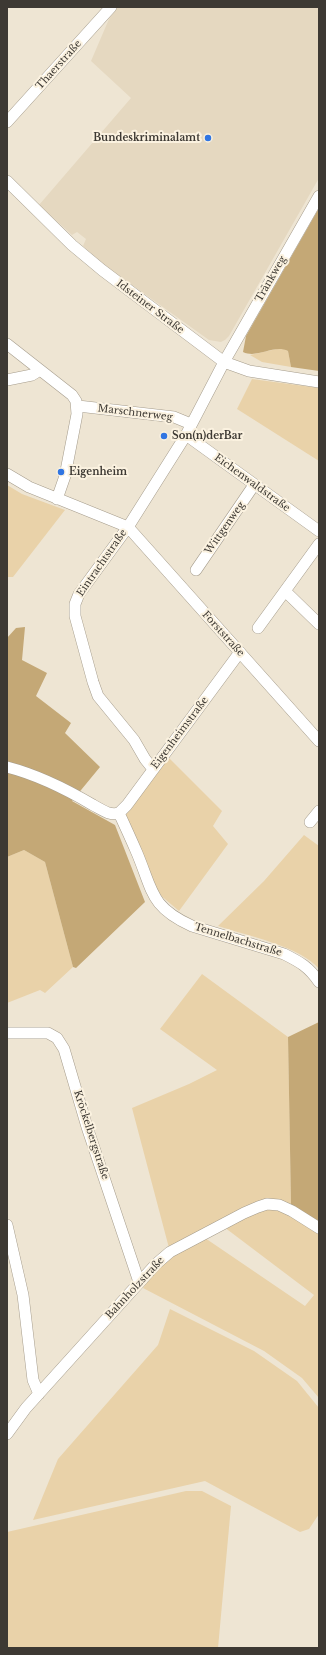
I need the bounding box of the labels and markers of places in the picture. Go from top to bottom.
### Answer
place label: Bundeskriminalamt [93,132,200,144]
marker: Bundeskriminalamt [203,133,213,143]
place label: Son(n)derBar [172,430,243,442]
marker: Son(n)derBar [159,431,169,441]
place label: Eigenheim [69,466,127,478]
marker: Eigenheim [56,467,66,477]

